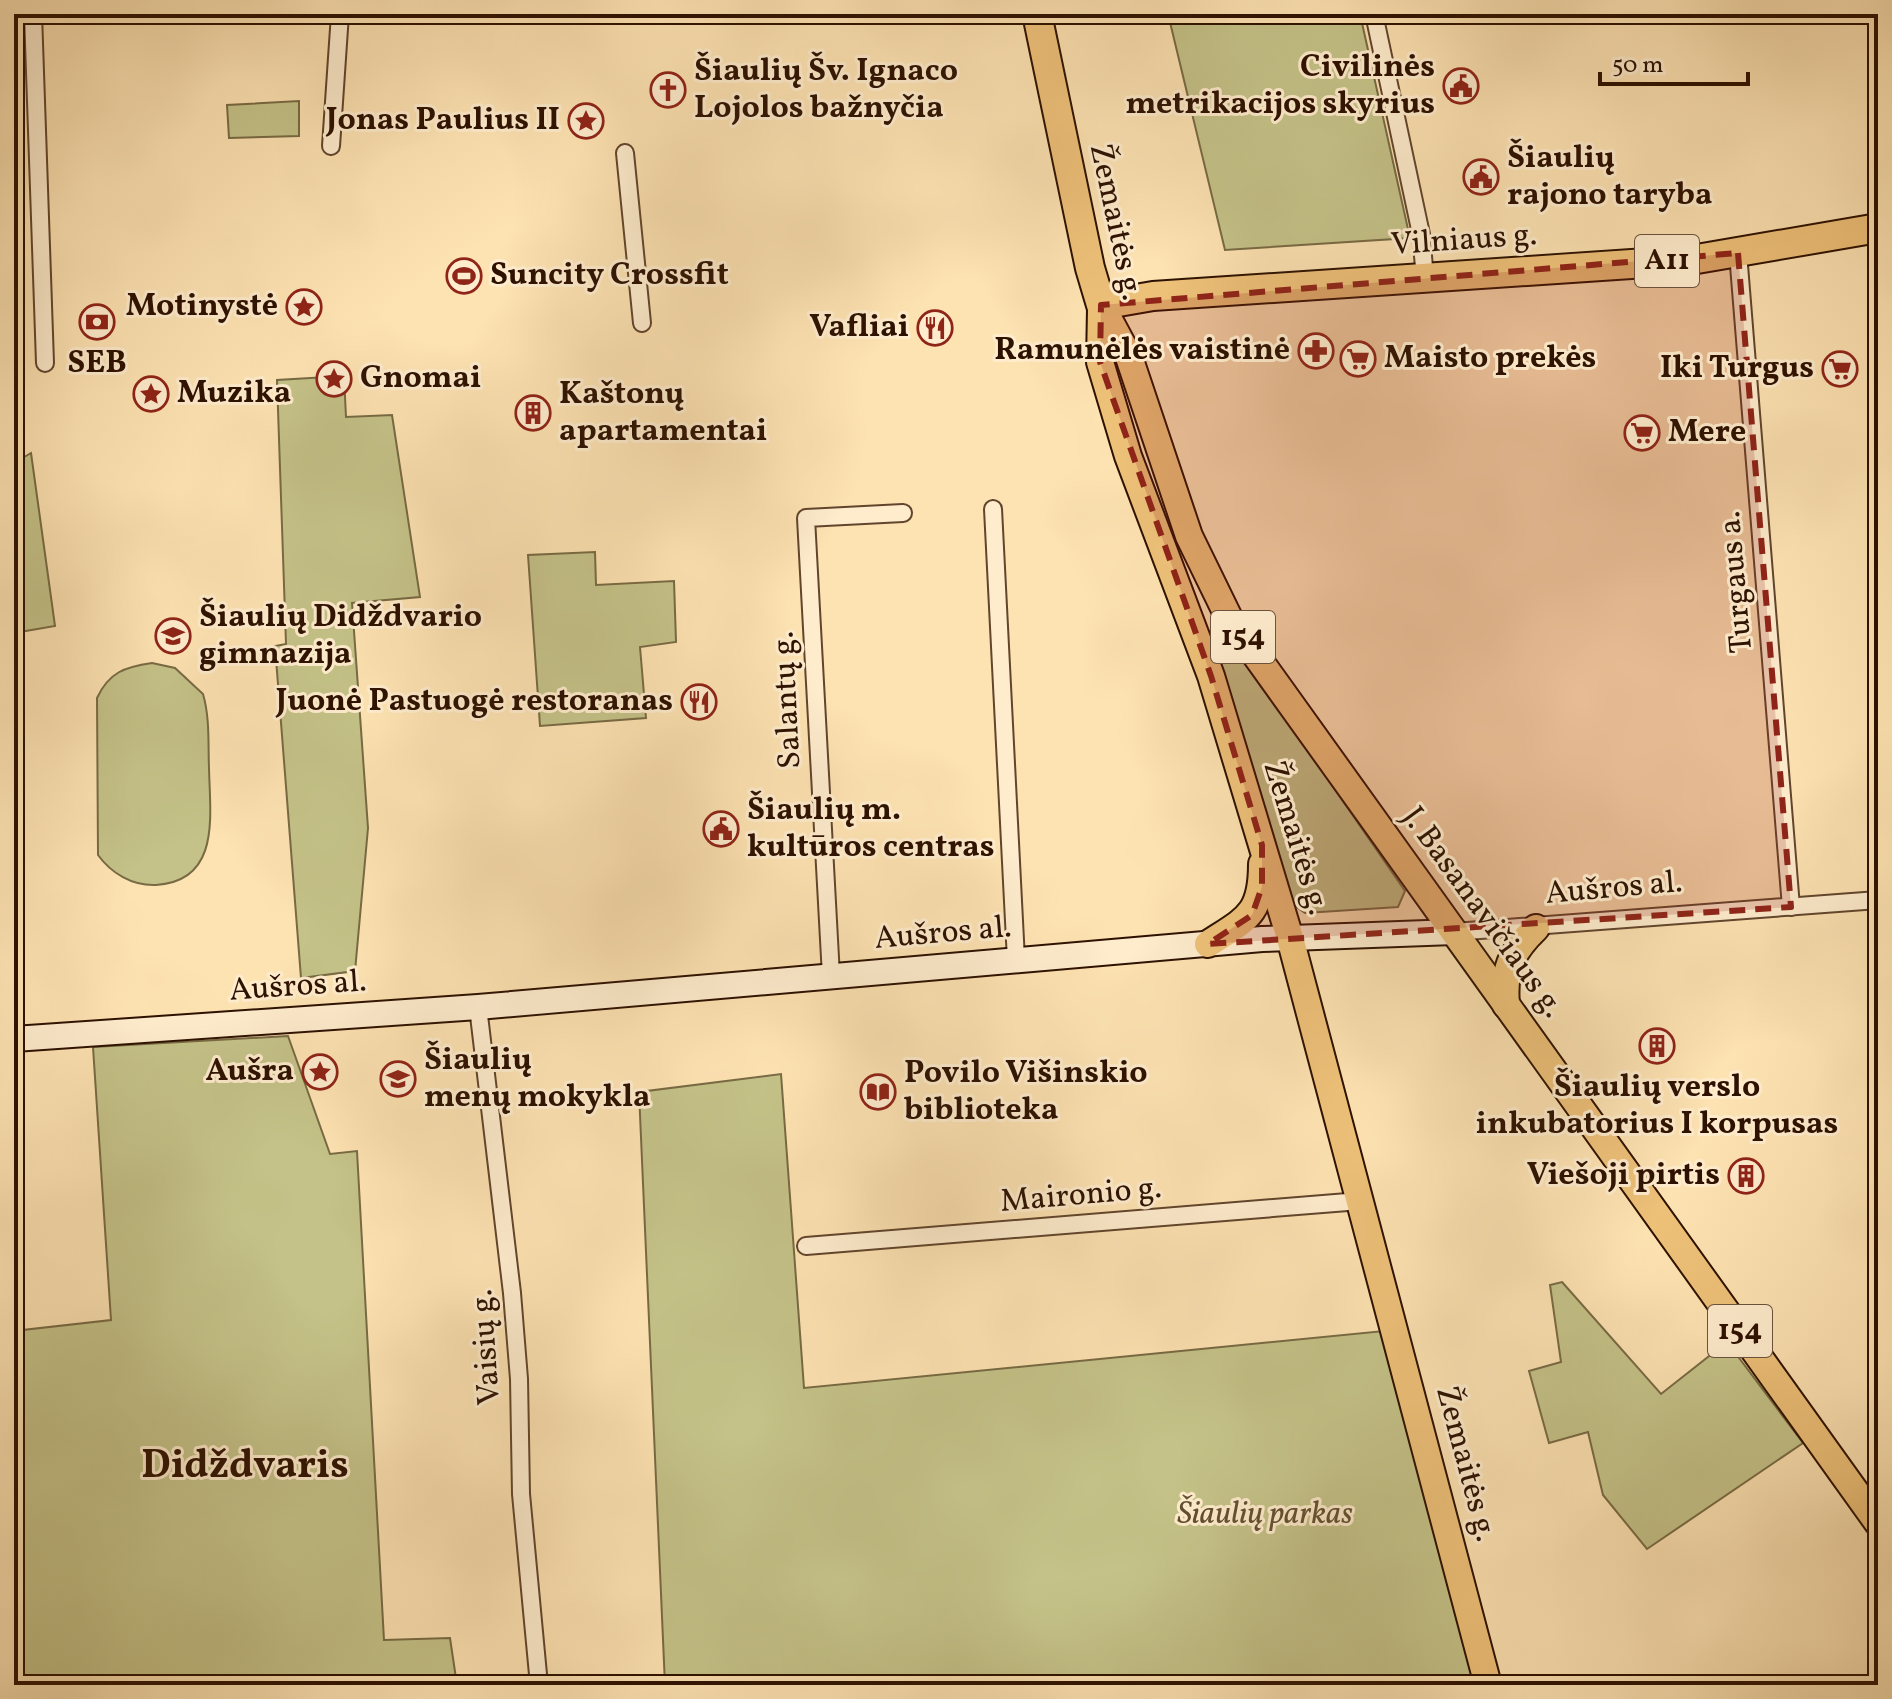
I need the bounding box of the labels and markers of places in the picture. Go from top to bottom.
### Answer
place label: Civilinės metrikacijos skyrius [1126,46,1435,127]
place label: Šiaulių Šv. Ignaco Lojolos bažnyčia [694,50,958,131]
public building icon: Civilinės metrikacijos skyrius [1442,67,1480,105]
church icon: Šiaulių Šv. Ignaco Lojolos bažnyčia [649,71,687,109]
place label: Jonas Paulius II [325,99,560,143]
place icon: Jonas Paulius II [567,102,605,140]
place label: Šiaulių rajono taryba [1507,137,1712,218]
public building icon: Šiaulių rajono taryba [1462,158,1500,196]
place label: Suncity Crossfit [490,254,729,298]
sports icon: Suncity Crossfit [445,257,483,295]
place label: Motinystė [126,285,278,329]
place icon: Motinystė [285,288,323,326]
bank icon: SEB [78,303,116,341]
place label: Vafliai [809,306,909,350]
restaurant icon: Vafliai [916,309,954,347]
place label: Ramunėlės vaistinė [994,329,1290,373]
pharmacy icon: Ramunėlės vaistinė [1297,332,1335,370]
place label: Maisto prekės [1384,337,1596,381]
supermarket icon: Maisto prekės [1339,340,1377,378]
place label: SEB [67,342,127,386]
place label: Iki Turgus [1660,347,1814,391]
supermarket icon: Iki Turgus [1821,350,1859,388]
place label: Gnomai [360,357,481,401]
place icon: Gnomai [315,360,353,398]
place label: Muzika [177,372,291,416]
place label: Kaštonų apartamentai [559,373,767,454]
place icon: Muzika [132,375,170,413]
building icon: Kaštonų apartamentai [514,394,552,432]
place label: Mere [1668,411,1746,455]
supermarket icon: Mere [1623,414,1661,452]
place label: Šiaulių Didždvario gimnazija [199,596,482,677]
school or university icon: Šiaulių Didždvario gimnazija [154,617,192,655]
place label: Juonė Pastuogė restoranas [275,680,673,724]
restaurant icon: Juonė Pastuogė restoranas [680,683,718,721]
place label: Šiaulių m. kultūros centras [747,789,995,870]
public building icon: Šiaulių m. kultūros centras [702,810,740,848]
building icon: Šiaulių verslo inkubatorius I korpusas [1638,1027,1676,1065]
place label: Šiaulių menų mokykla [424,1039,650,1120]
place label: Aušra [206,1050,294,1094]
place label: Povilo Višinskio biblioteka [904,1052,1148,1133]
place icon: Aušra [301,1053,339,1091]
school or university icon: Šiaulių menų mokykla [379,1060,417,1098]
place label: Šiaulių verslo inkubatorius I korpusas [1476,1066,1838,1147]
library icon: Povilo Višinskio biblioteka [859,1073,897,1111]
place label: Viešoji pirtis [1527,1154,1720,1198]
building icon: Viešoji pirtis [1727,1157,1765,1195]

